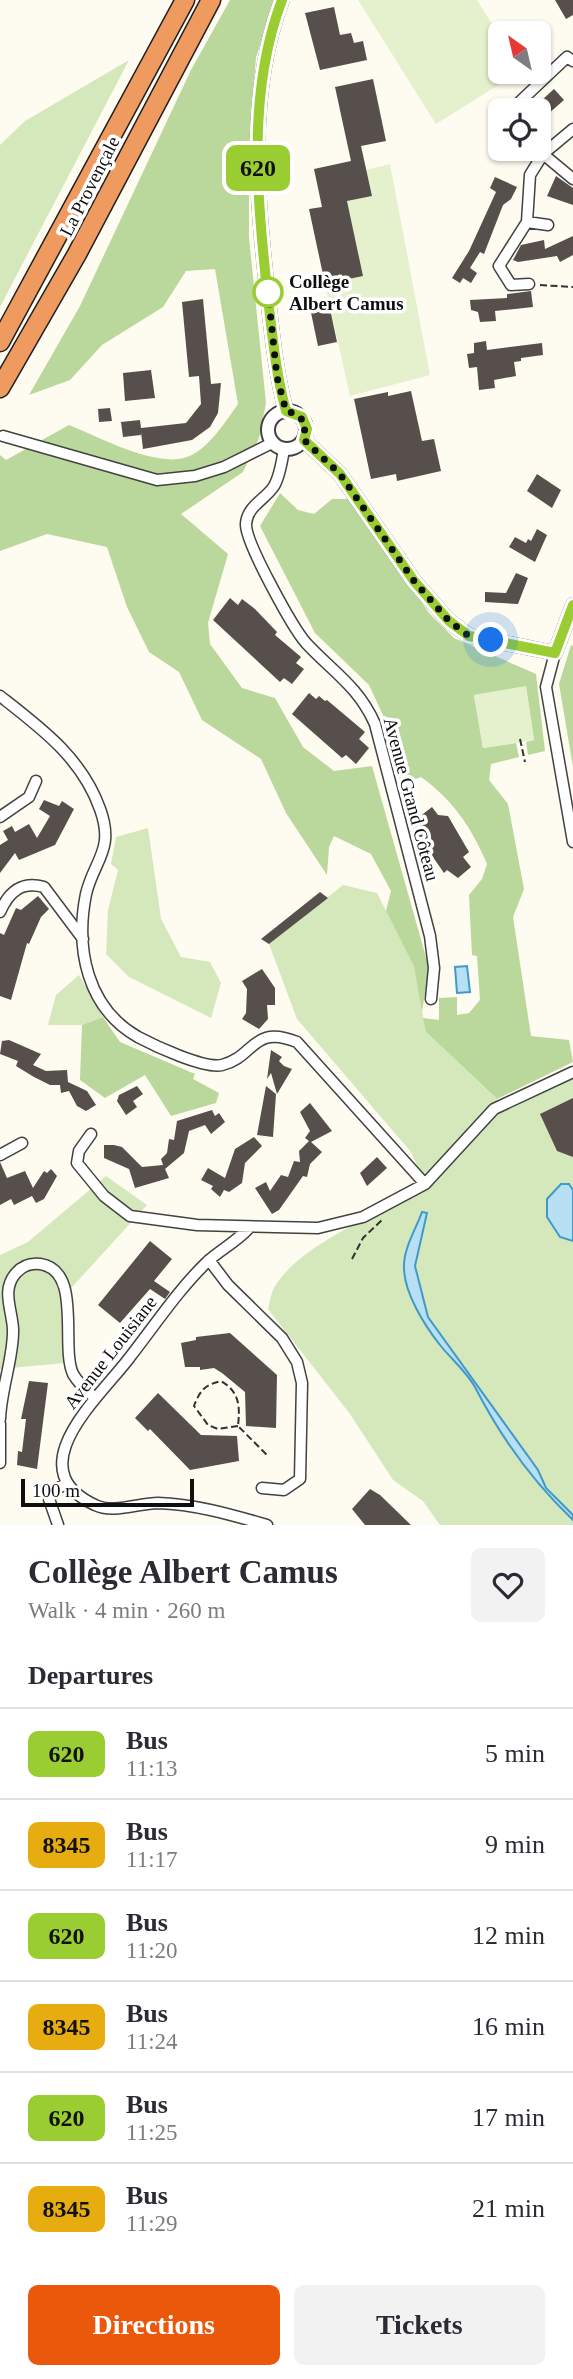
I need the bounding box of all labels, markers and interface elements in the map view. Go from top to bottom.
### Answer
north arrow [488,21,551,84]
map controls [488,21,551,161]
button: locate [488,98,551,161]
street label: La Provençale [55,133,124,240]
line badge: 620 [218,145,298,191]
text: 620 [240,155,276,181]
place label: Collège Albert Camus [289,271,404,314]
marker: Collège Albert Camus [253,277,283,307]
your location [473,622,508,657]
street label: Avenue Grand Côteau [380,715,444,884]
street label: Avenue Louisiane [60,1292,161,1413]
scale bar [21,1476,194,1508]
text: 100 m [32,1480,80,1501]
button: heart [471,1548,545,1622]
text: Collège Albert Camus [28,1554,338,1590]
text: Walk · 4 min · 260 m [28,1598,225,1623]
text: Departures [28,1661,153,1690]
text: Bus [126,1726,168,1755]
text: 5 min [485,1739,545,1768]
text: 620 [49,1741,85,1767]
text: 11:13 [126,1756,178,1781]
text: Bus [126,1817,168,1846]
text: 9 min [485,1830,545,1859]
text: 8345 [43,1832,91,1858]
text: 11:17 [126,1847,178,1872]
text: Bus [126,1908,168,1937]
text: 12 min [472,1921,545,1950]
text: 620 [49,1923,85,1949]
text: 11:20 [126,1938,178,1963]
text: Bus [126,1999,168,2028]
text: 16 min [472,2012,545,2041]
text: 8345 [43,2014,91,2040]
text: 11:24 [126,2029,178,2054]
text: Bus [126,2090,168,2119]
text: 17 min [472,2103,545,2132]
text: 620 [49,2105,85,2131]
text: 11:25 [126,2120,178,2145]
text: Bus [126,2181,168,2210]
text: 21 min [472,2194,545,2223]
text: 8345 [43,2196,91,2222]
text: 11:29 [126,2211,178,2236]
button: Directions [28,2285,280,2365]
button: Tickets [294,2285,545,2365]

